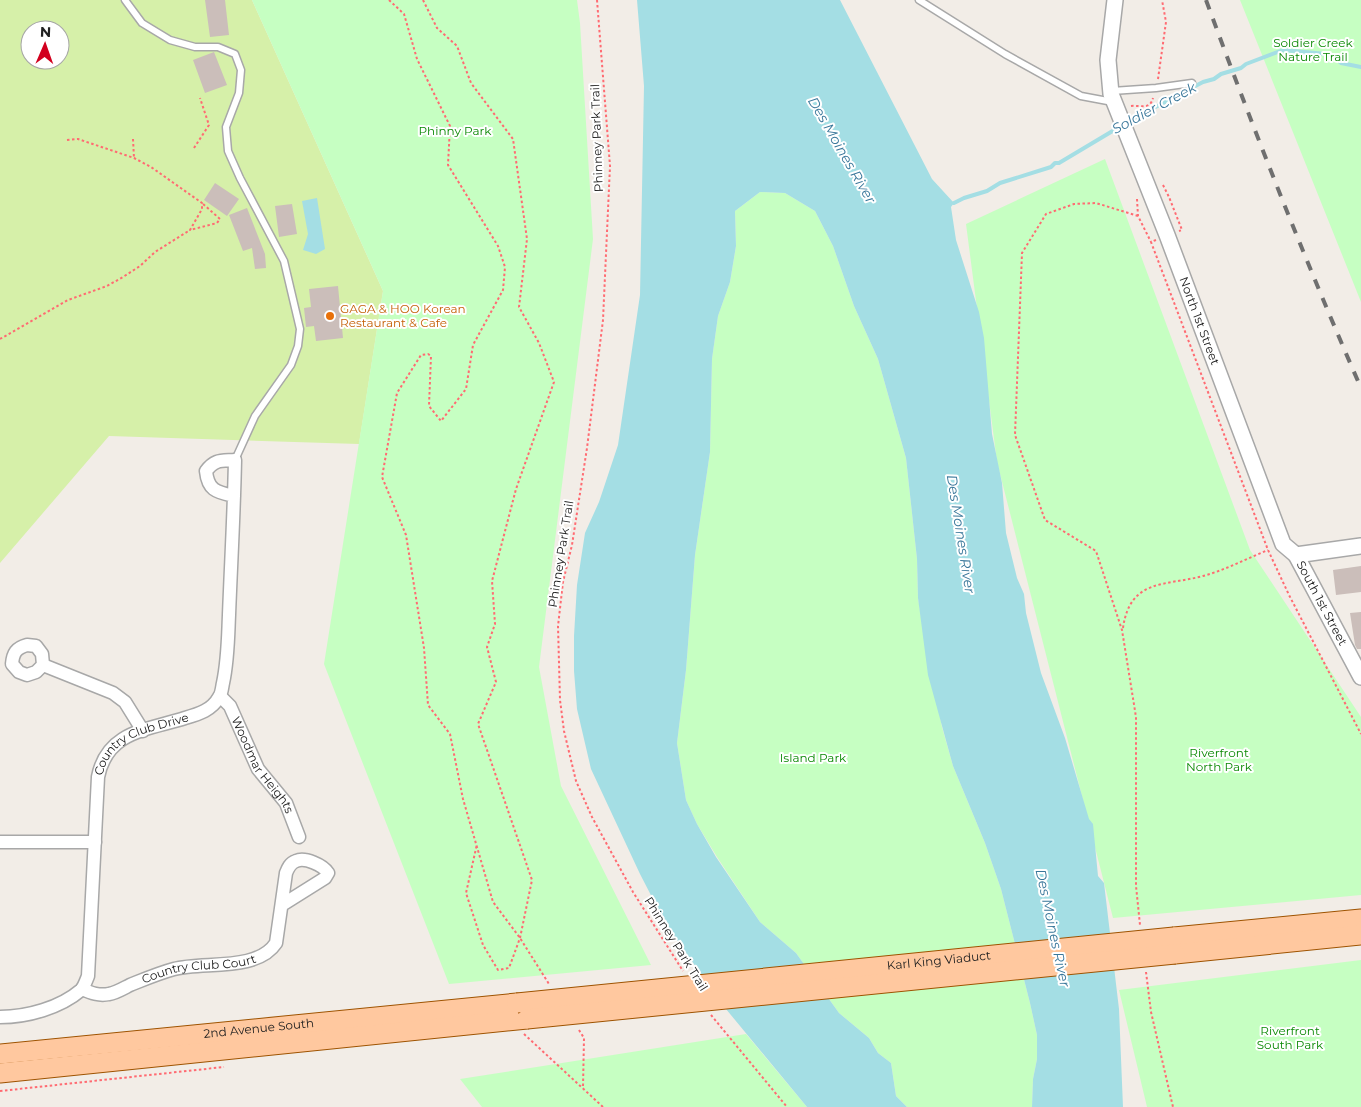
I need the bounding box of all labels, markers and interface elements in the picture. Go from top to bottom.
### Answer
north arrow [20,20,70,70]
text: N [39,23,51,41]
park label: Soldier Creek Nature Trail [1273,35,1354,64]
water label: Soldier Creek [1109,78,1200,138]
street label: Phinney Park Trail [587,84,606,192]
water label: Des Moines River [804,93,880,207]
park label: Phinny Park [418,123,492,138]
street label: North 1st Street [1176,275,1223,367]
place label: GAGA & HOO Korean Restaurant & Cafe [340,301,466,330]
marker: GAGA & HOO Korean Restaurant & Cafe [324,310,336,322]
water label: Des Moines River [943,473,979,595]
street label: Phinney Park Trail [545,499,576,608]
street label: South 1st Street [1293,558,1351,648]
street label: Country Club Drive [91,709,190,777]
street label: Woodmar Heights [229,714,297,815]
park label: Riverfront North Park [1186,745,1253,774]
park label: Island Park [780,750,847,765]
water label: Des Moines River [1032,867,1074,989]
street label: Phinney Park Trail [641,894,711,994]
street label: Karl King Viaduct [886,947,992,973]
street label: Country Club Court [139,951,258,987]
street label: 2nd Avenue South [203,1015,315,1041]
park label: Riverfront South Park [1257,1023,1324,1052]

